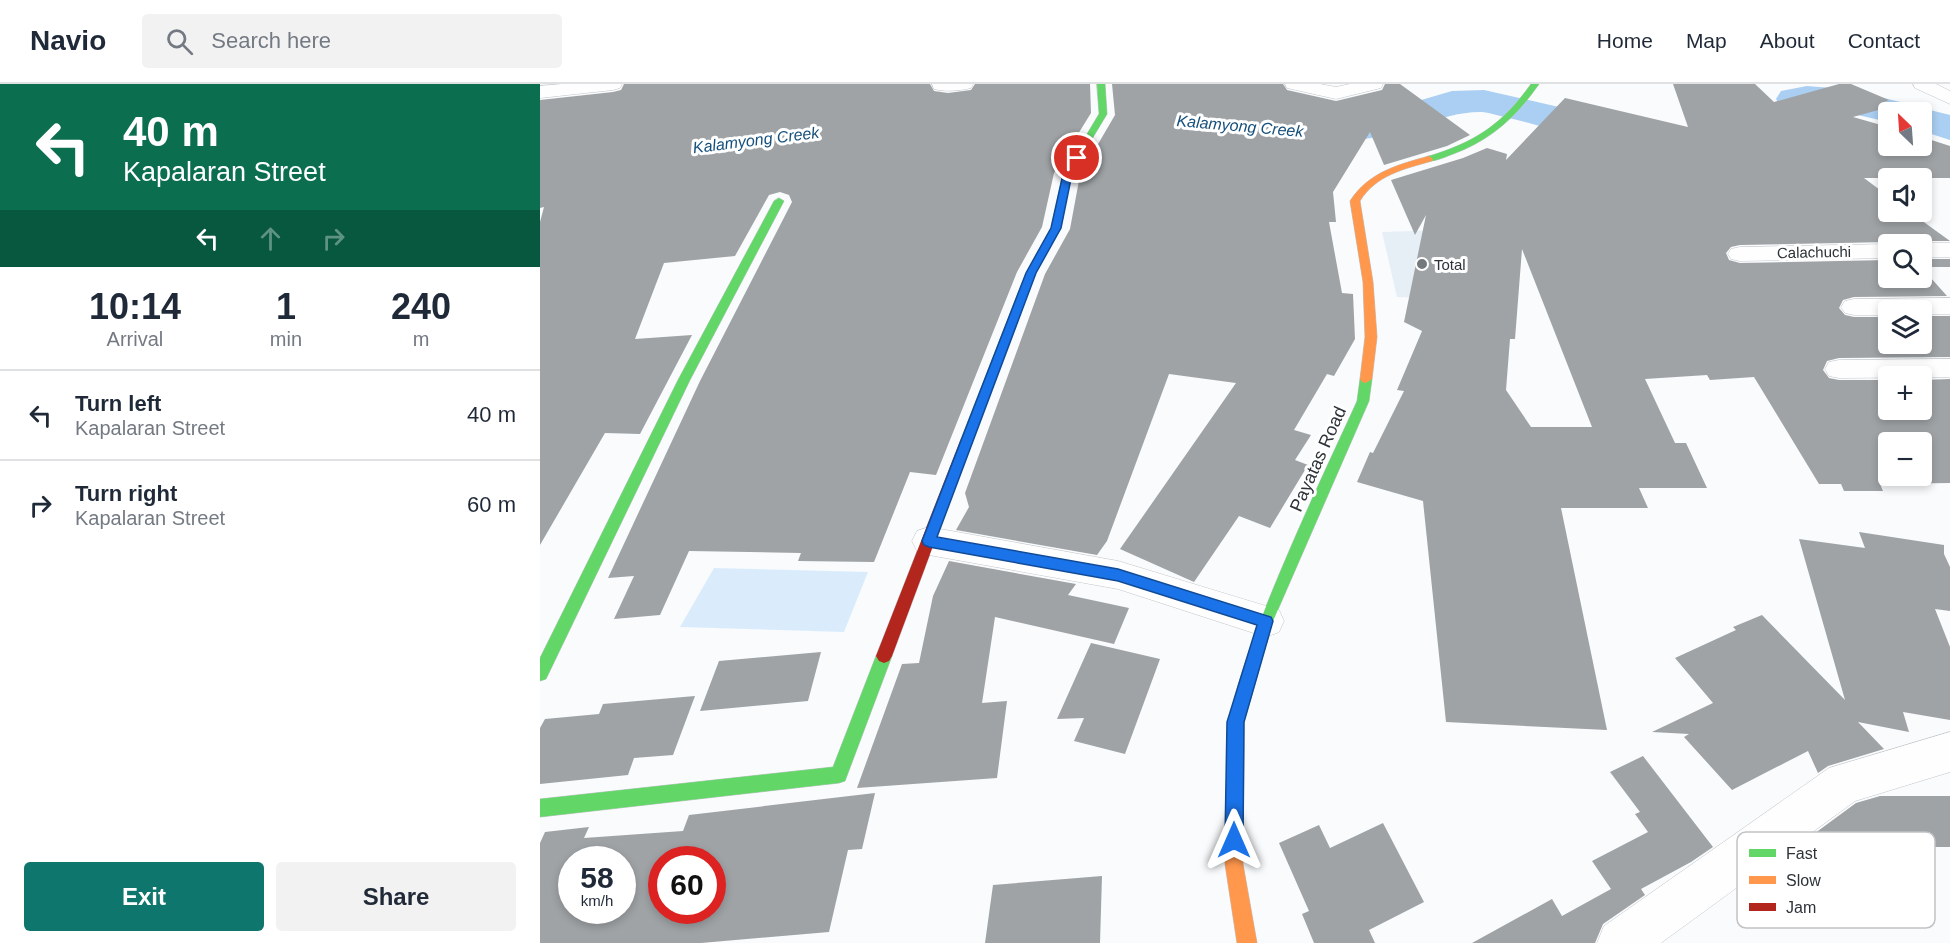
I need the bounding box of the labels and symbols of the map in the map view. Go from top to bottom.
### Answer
north arrow [1878,102,1932,156]
water label: Kalamyong Creek [1176,112,1305,140]
water label: Kalamyong Creek [692,124,821,156]
pin [1051,132,1102,183]
street label: Calachuchi [1777,243,1851,261]
place label: Total [1434,256,1466,273]
marker: Total [1415,257,1429,271]
street label: Payatas Road [1286,403,1350,515]
position arrow [1202,808,1266,872]
legend [1737,832,1935,928]
text: Fast [1786,845,1818,862]
speed limit sign: 60 [648,846,726,924]
text: Slow [1786,872,1821,889]
text: Jam [1786,899,1816,916]

